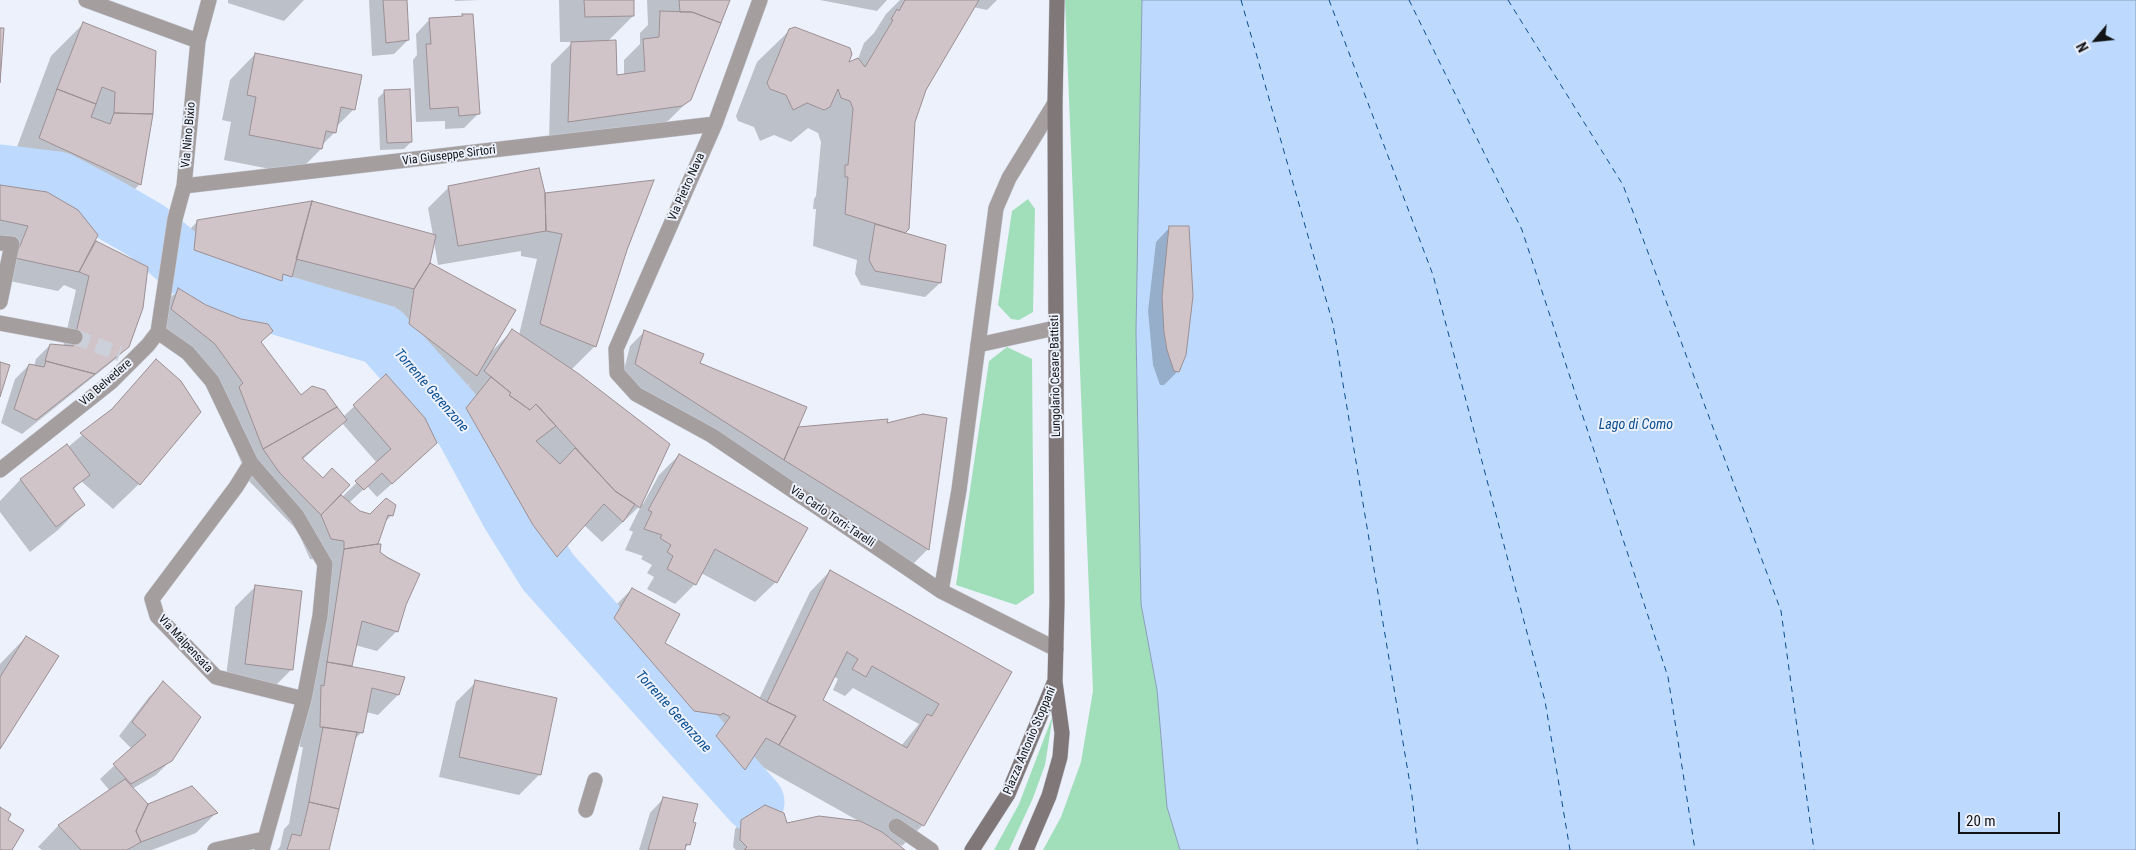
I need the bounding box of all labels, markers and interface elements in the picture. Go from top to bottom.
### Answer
north arrow [2071,15,2121,65]
text: N [2074,40,2092,55]
street label: Via Nino Bixio [179,101,199,169]
street label: Via Giuseppe Sirtori [402,143,496,169]
street label: Via Pietro Nava [666,151,708,223]
street label: Lungolario Cesare Battisti [1048,315,1064,437]
water label: Torrente Gerenzone [390,346,472,436]
street label: Via Belvedere [77,356,135,410]
water label: Lago di Como [1599,417,1673,433]
street label: Via Carlo Torri-Tarelli [787,483,877,551]
street label: Via Malpensata [155,612,215,676]
water label: Torrente Gerenzone [632,667,714,757]
street label: Piazza Antonio Stoppani [1001,685,1059,797]
scale bar [1961,802,2064,834]
text: 20 m [1966,812,1996,830]

